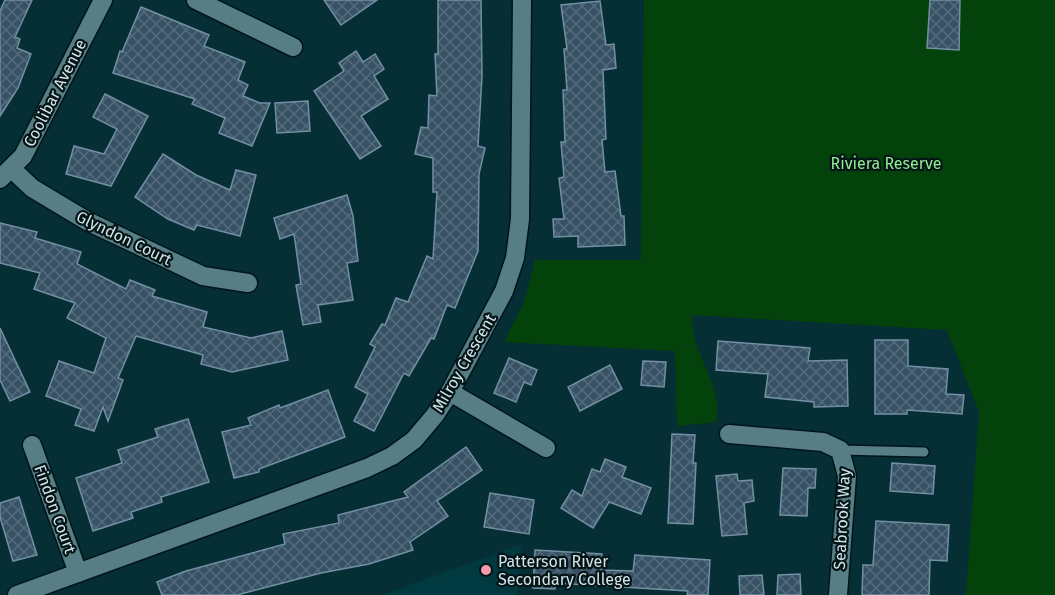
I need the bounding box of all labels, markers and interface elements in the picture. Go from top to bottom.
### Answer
street label: Coolibar Avenue [20,36,90,150]
park label: Riviera Reserve [831,154,941,173]
street label: Glyndon Court [73,207,175,269]
street label: Milroy Crescent [428,310,500,416]
street label: Findon Court [30,462,80,556]
street label: Seabrook Way [830,468,854,570]
place label: Patterson River Secondary College [498,552,631,589]
marker: Patterson River Secondary College [479,563,493,577]

